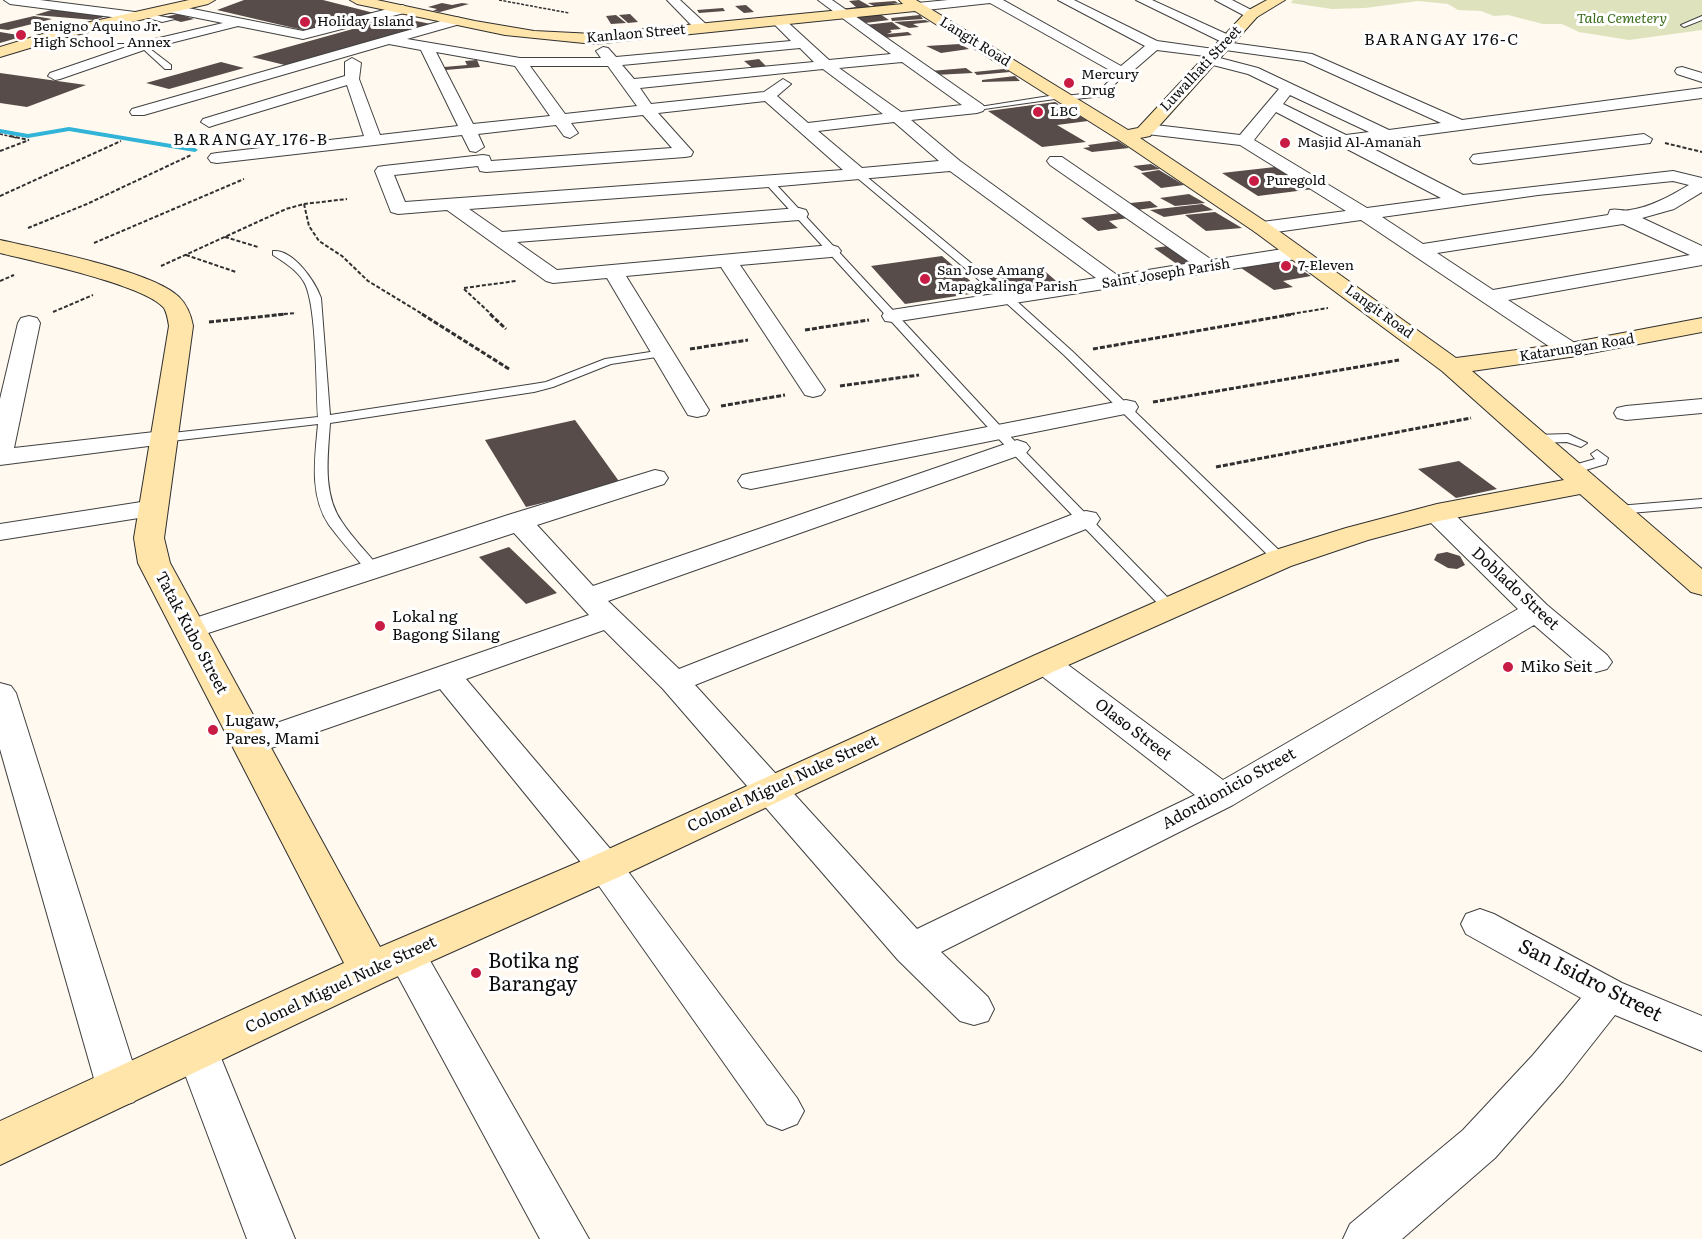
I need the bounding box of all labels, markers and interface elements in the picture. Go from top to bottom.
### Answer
park label: Tala Cemetery [1577,11,1667,27]
place label: Holiday Island [317,14,414,30]
street label: Langit Road [937,14,1013,70]
marker: Holiday Island [298,15,312,29]
place label: Benigno Aquino Jr. High School – Annex [33,19,171,51]
street label: Kanlaon Street [586,21,686,47]
street label: Luwalhati Street [1157,23,1245,115]
marker: Benigno Aquino Jr. High School – Annex [14,28,28,42]
district label: BARANGAY 176-C [1364,30,1520,50]
place label: Mercury Drug [1081,67,1139,100]
marker: Mercury Drug [1062,76,1076,90]
place label: LBC [1050,104,1078,120]
marker: LBC [1031,105,1045,119]
district label: BARANGAY 176-B [173,130,329,150]
place label: Masjid Al-Amanah [1297,135,1421,151]
marker: Masjid Al-Amanah [1278,136,1292,150]
place label: Puregold [1266,173,1326,189]
marker: Puregold [1247,174,1261,188]
street label: Saint Joseph Parish [1101,256,1231,292]
place label: 7-Eleven [1298,258,1354,274]
marker: 7-Eleven [1279,259,1293,273]
place label: San Jose Amang Mapagkalinga Parish [937,263,1077,296]
marker: San Jose Amang Mapagkalinga Parish [918,272,932,286]
street label: Langit Road [1342,282,1416,342]
street label: Katarungan Road [1518,331,1636,365]
street label: Doblado Street [1467,544,1563,634]
street label: Tatak Kubo Street [151,568,231,698]
place label: Lokal ng Bagong Silang [392,607,500,645]
marker: Lokal ng Bagong Silang [373,619,387,633]
place label: Miko Seit [1520,657,1593,677]
marker: Miko Seit [1501,660,1515,674]
street label: Olaso Street [1091,695,1175,765]
place label: Lugaw, Pares, Mami [225,711,319,749]
marker: Lugaw, Pares, Mami [206,723,220,737]
street label: Colonel Miguel Nuke Street [684,731,882,837]
street label: Adordionicio Street [1159,744,1299,834]
street label: Colonel Miguel Nuke Street [242,932,440,1038]
street label: San Isidro Street [1514,934,1666,1028]
place label: Botika ng Barangay [488,950,579,997]
marker: Botika ng Barangay [469,966,483,980]

